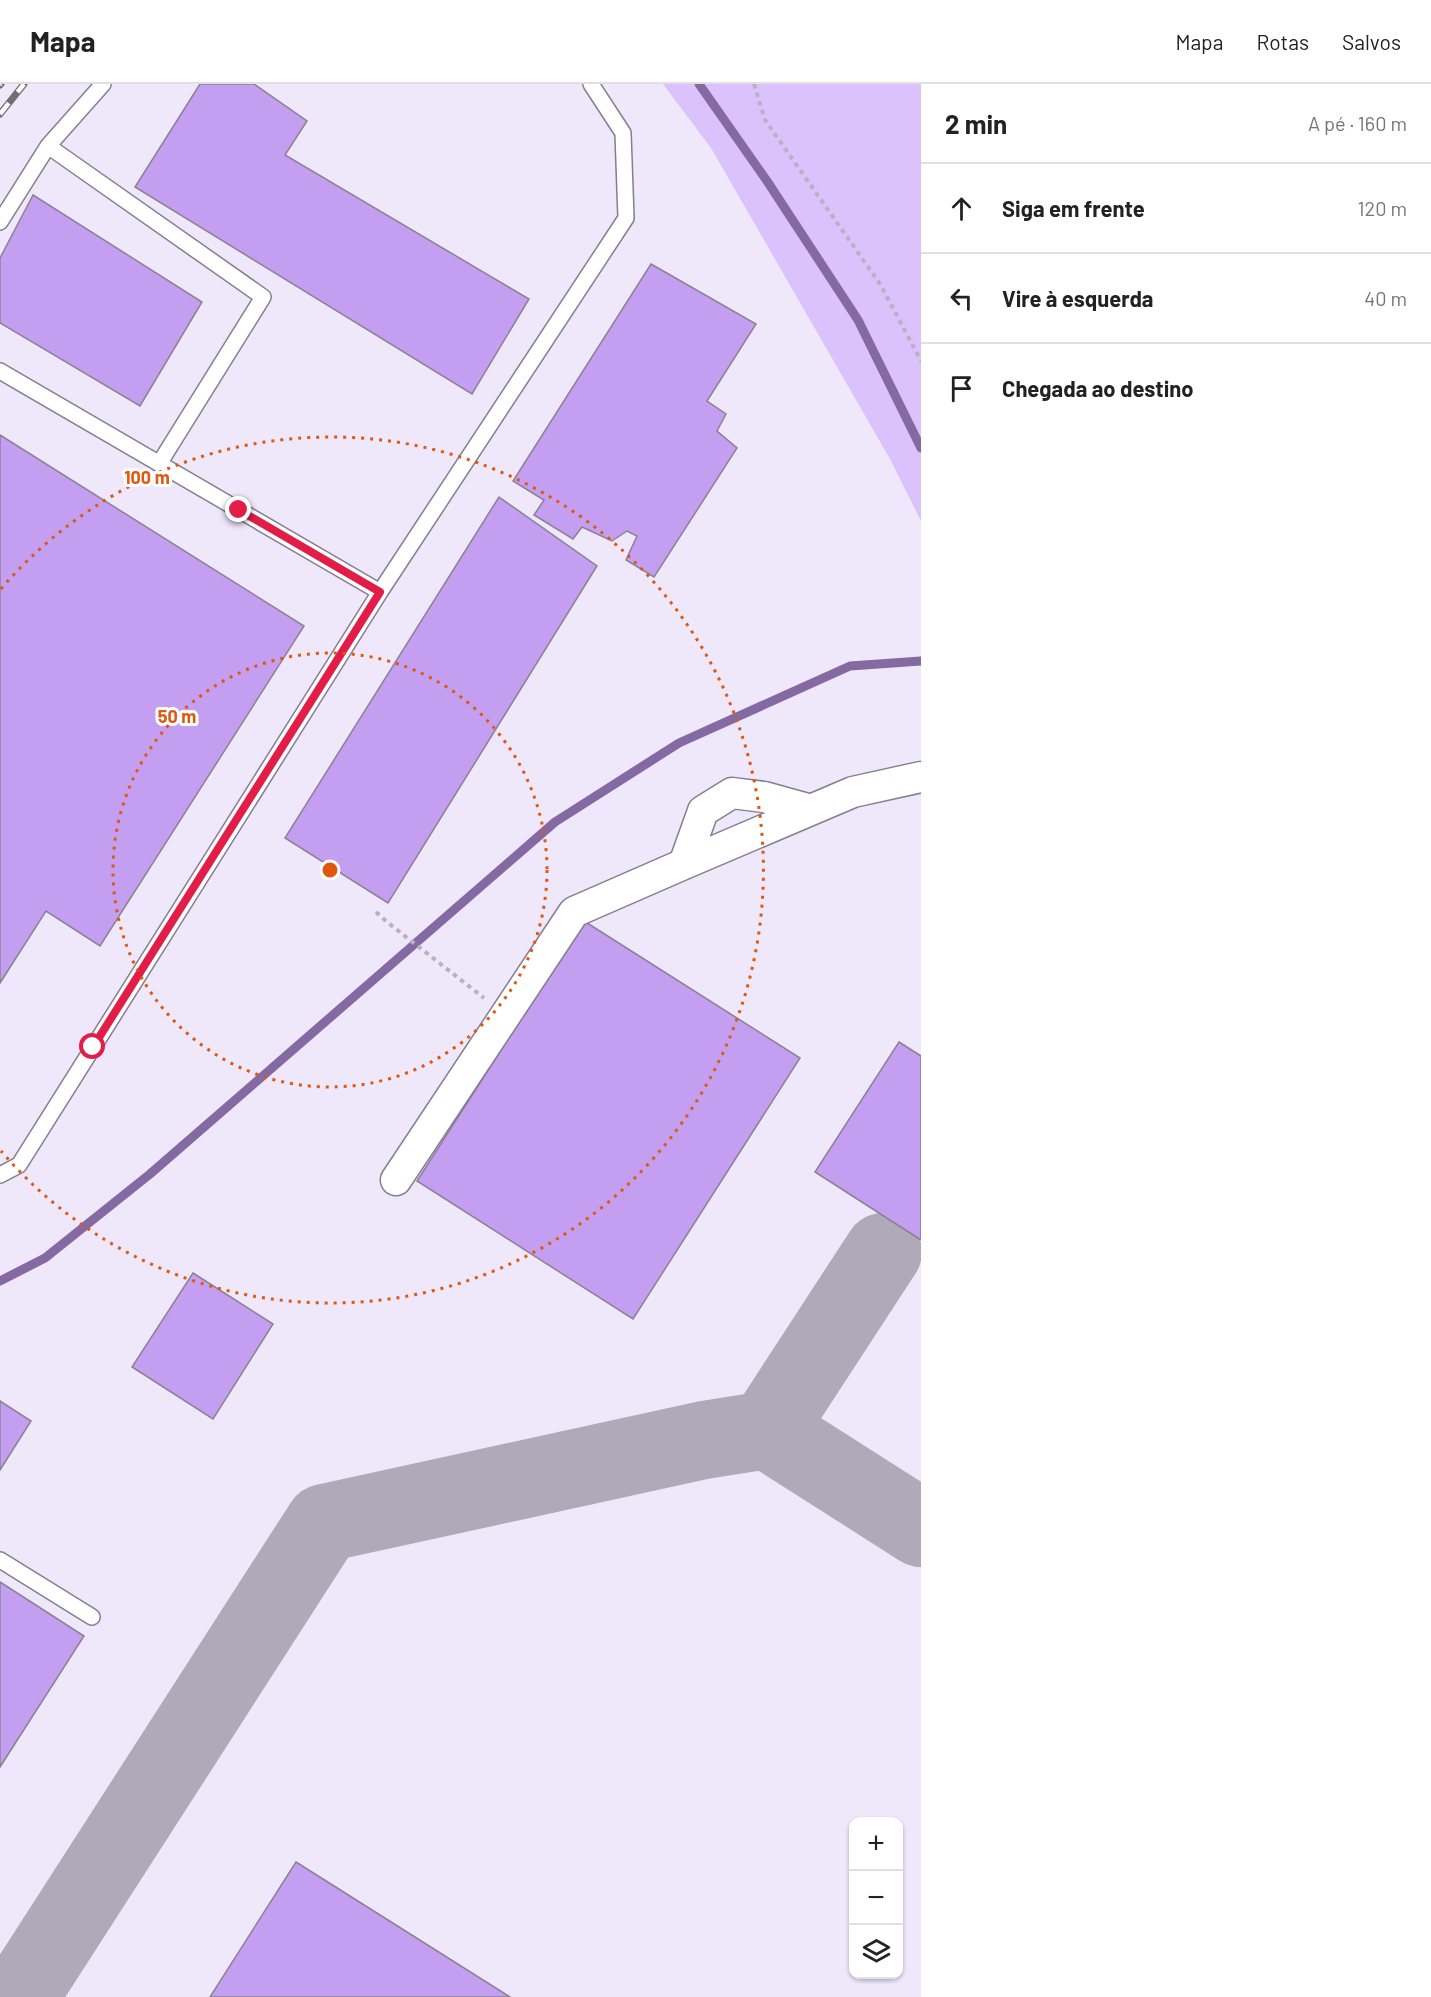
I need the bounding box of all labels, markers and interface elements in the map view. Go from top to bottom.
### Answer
text: Mapa [30,24,96,58]
text: Mapa [1175,29,1223,54]
text: Rotas [1256,29,1309,54]
text: Salvos [1342,29,1401,54]
text: 2 min [945,108,1007,139]
text: A pé · 160 m [1308,111,1407,135]
icon: ahead [945,192,978,225]
text: Siga em frente [1002,195,1145,221]
text: 120 m [1357,196,1407,220]
icon: left [945,282,978,315]
text: Vire à esquerda [1002,285,1153,311]
text: 40 m [1364,286,1407,310]
icon: arrive [945,372,978,405]
text: Chegada ao destino [1002,375,1193,401]
text: 100 m [124,466,170,488]
route end [225,496,251,522]
text: 50 m [158,705,196,727]
centre of rings [320,860,340,880]
route start [79,1033,105,1059]
map controls [849,1817,903,1979]
button: + [849,1817,903,1871]
button: − [849,1871,903,1925]
button: layers [849,1925,903,1979]

